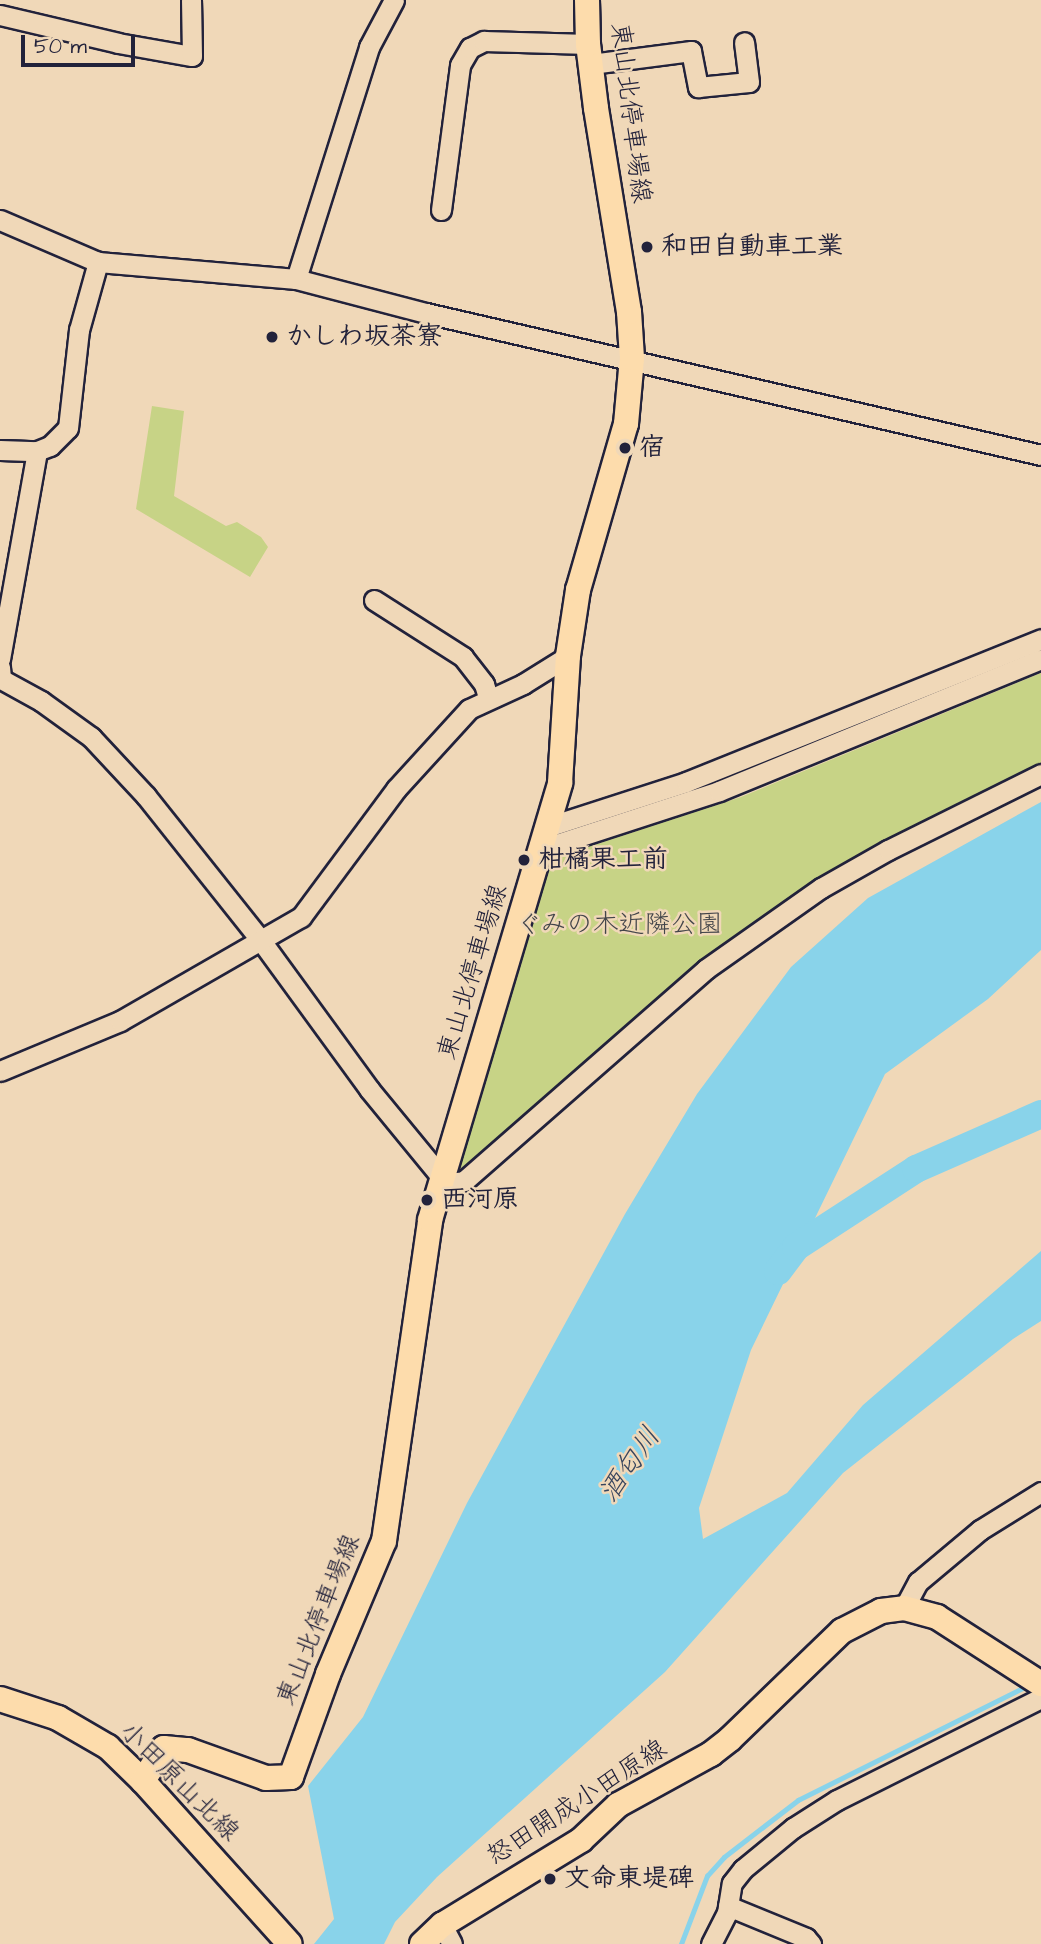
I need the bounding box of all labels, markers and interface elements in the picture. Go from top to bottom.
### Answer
scale bar [24,21,138,65]
street label: 東山北停車場線 [603,21,657,205]
text: 50 m [34,32,87,61]
place label: 和田自動車工業 [661,231,843,263]
marker: 和田自動車工業 [639,239,655,255]
place label: かしわ坂茶寮 [286,321,442,353]
marker: かしわ坂茶寮 [264,329,280,345]
place label: 宿 [639,432,665,464]
marker: 宿 [617,440,633,456]
place label: 柑橘果工前 [538,844,668,876]
marker: 柑橘果工前 [516,852,532,868]
street label: 東山北停車場線 [431,880,515,1064]
park label: ぐみの木近隣公園 [515,909,723,941]
place label: 西河原 [441,1184,519,1216]
marker: 西河原 [419,1192,435,1208]
water label: 酒匂川 [592,1421,668,1509]
street label: 東山北停車場線 [270,1530,368,1710]
street label: 小田原山北線 [113,1716,245,1848]
street label: 怒田開成小田原線 [481,1733,673,1873]
place label: 文命東堤碑 [564,1863,694,1895]
marker: 文命東堤碑 [542,1871,558,1887]

